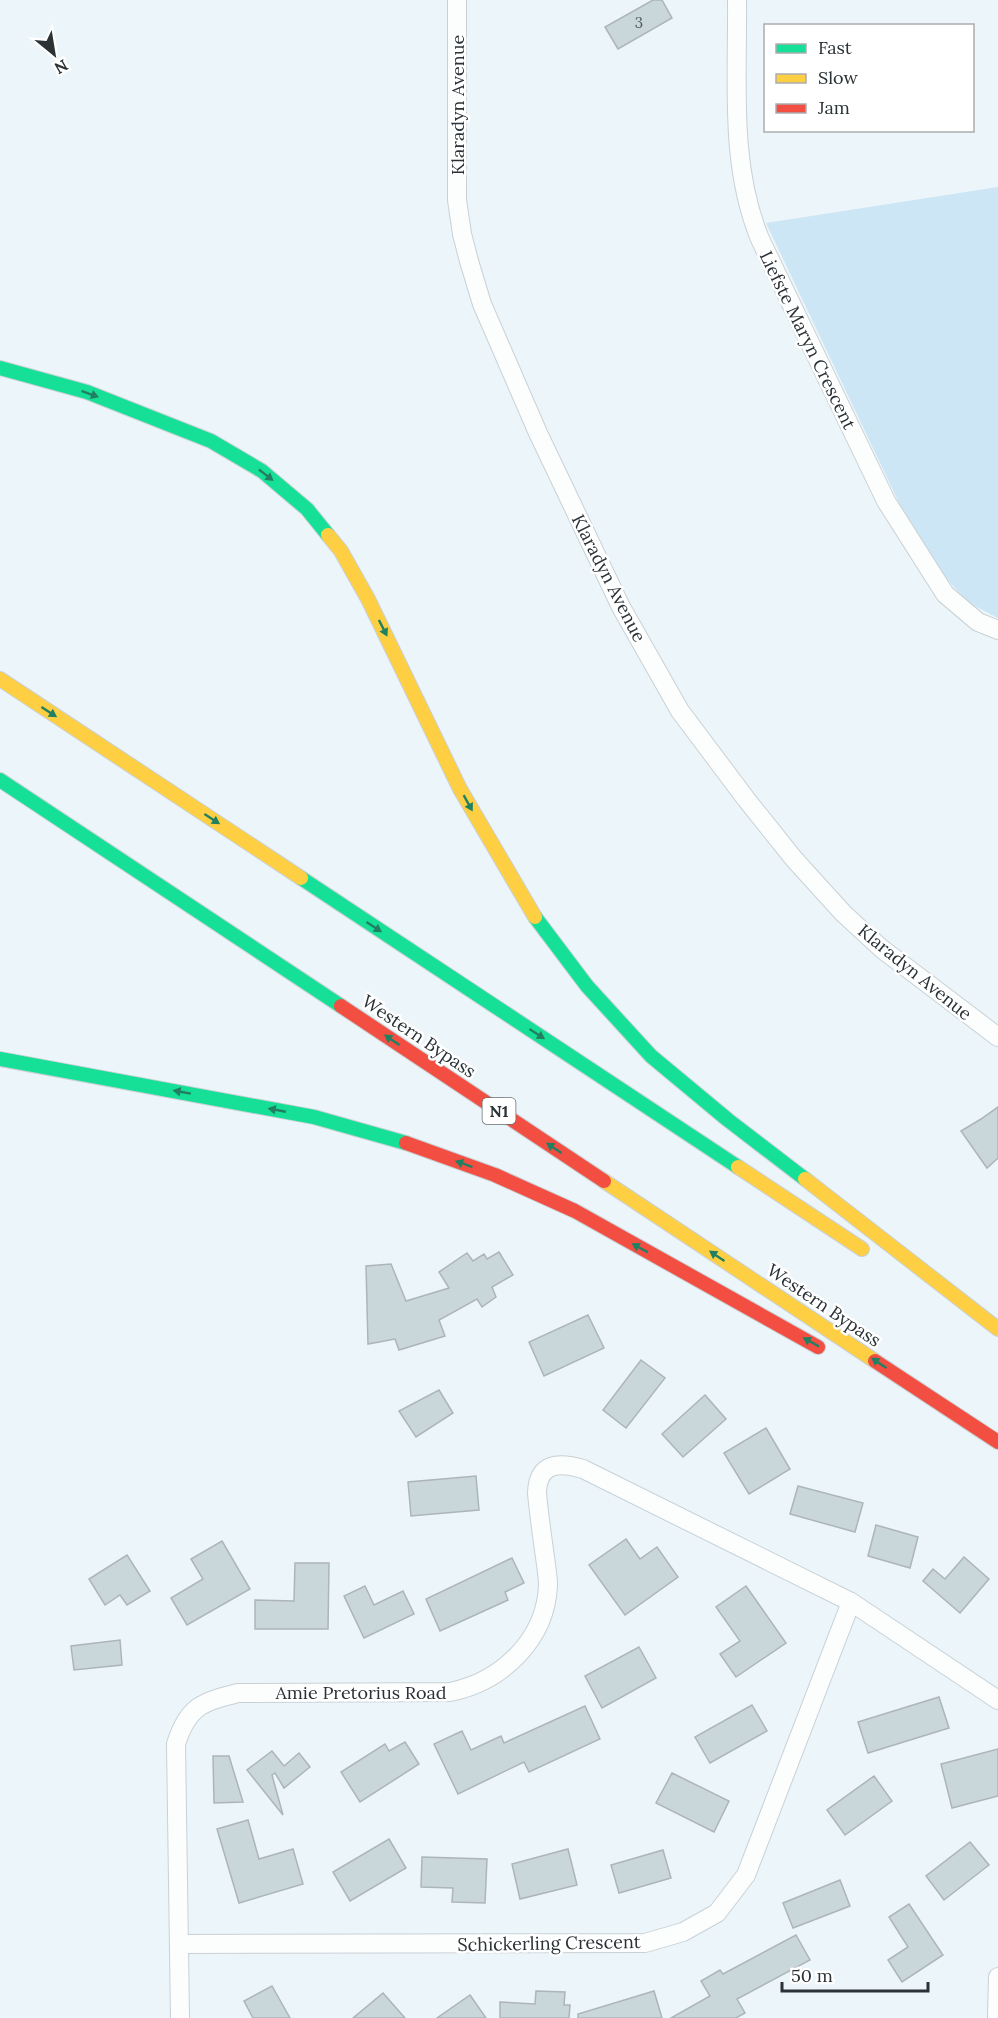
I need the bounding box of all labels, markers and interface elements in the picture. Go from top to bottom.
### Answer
house number: 3 [635,13,643,32]
north arrow [24,24,84,84]
legend [764,24,974,132]
street label: Klaradyn Avenue [446,35,469,175]
text: Fast [818,36,852,59]
text: N [51,55,72,79]
text: Slow [818,66,858,89]
text: Jam [817,96,850,119]
street label: Liefste Maryn Crescent [755,247,861,433]
one-way arrow [81,389,99,399]
one-way arrow [258,469,274,482]
street label: Klaradyn Avenue [567,510,651,646]
one-way arrow [378,620,387,637]
one-way arrow [41,706,57,717]
one-way arrow [463,795,473,812]
one-way arrow [203,813,219,825]
street label: Klaradyn Avenue [853,919,977,1025]
one-way arrow [366,921,382,932]
street label: Western Bypass [358,989,480,1083]
one-way arrow [529,1028,545,1039]
one-way arrow [384,1035,400,1046]
one-way arrow [172,1087,191,1096]
road number: N1 [482,1098,516,1124]
one-way arrow [268,1105,287,1114]
one-way arrow [546,1142,563,1153]
one-way arrow [455,1159,473,1169]
one-way arrow [631,1243,648,1253]
one-way arrow [709,1250,725,1261]
street label: Western Bypass [763,1258,885,1352]
one-way arrow [802,1337,819,1347]
one-way arrow [871,1358,887,1369]
street label: Amie Pretorius Road [274,1681,447,1704]
street label: Schickerling Crescent [457,1930,641,1956]
scale bar [782,1955,928,1993]
text: 50 m [791,1964,833,1987]

